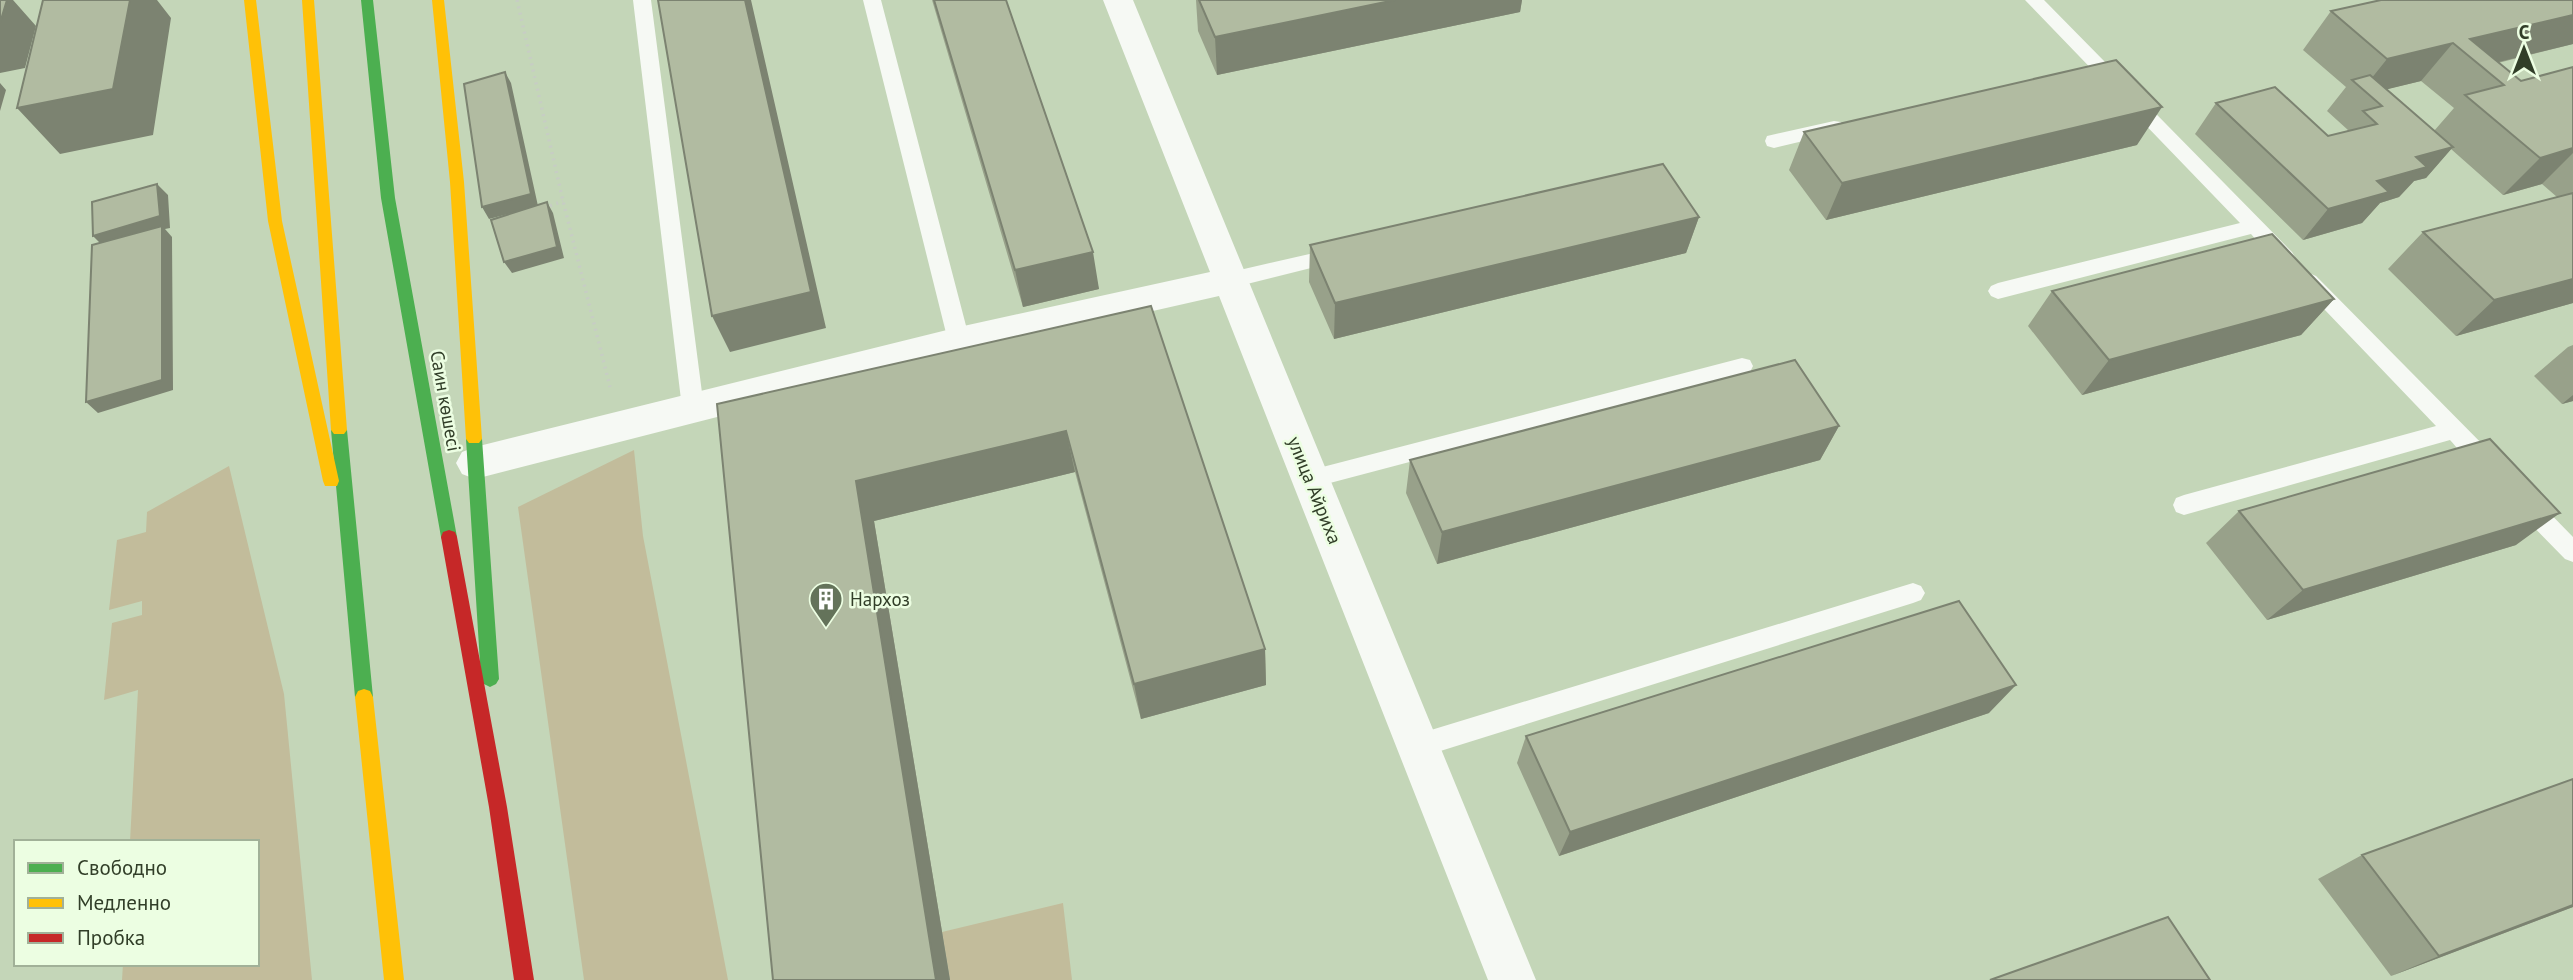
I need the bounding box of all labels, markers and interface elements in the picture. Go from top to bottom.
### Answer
north arrow [2489,14,2559,84]
text: С [2519,20,2530,44]
street label: Саин көшесі [425,349,467,453]
street label: улица Айриха [1282,433,1348,547]
building icon: Нархоз [807,580,845,629]
place label: Нархоз [850,587,910,611]
legend [14,840,259,966]
text: Свободно [77,854,167,881]
text: Медленно [77,889,171,916]
text: Пробка [77,924,145,951]

